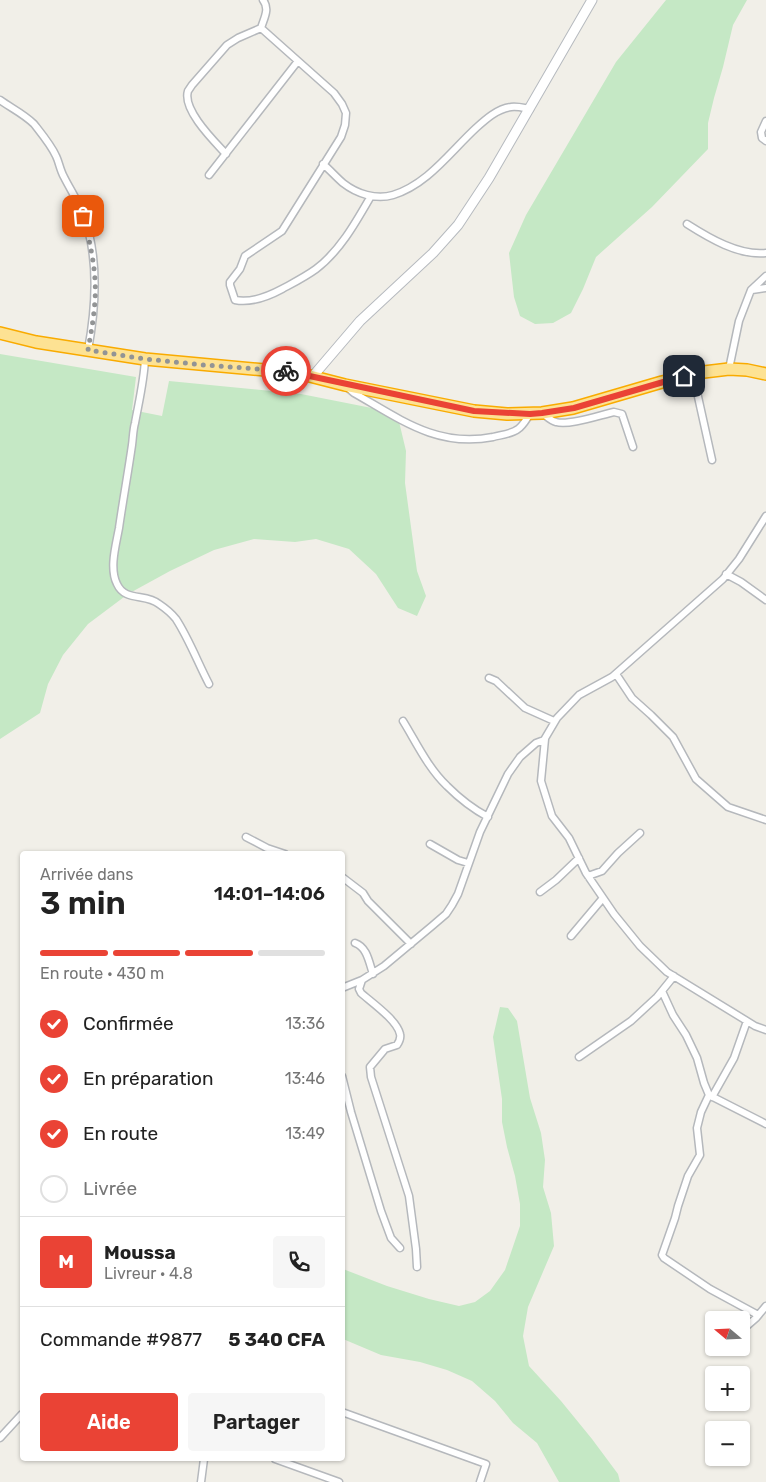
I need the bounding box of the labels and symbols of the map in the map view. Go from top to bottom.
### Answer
pin [62,195,104,237]
courier [261,346,311,396]
pin [663,355,705,397]
north arrow [705,1311,750,1356]

